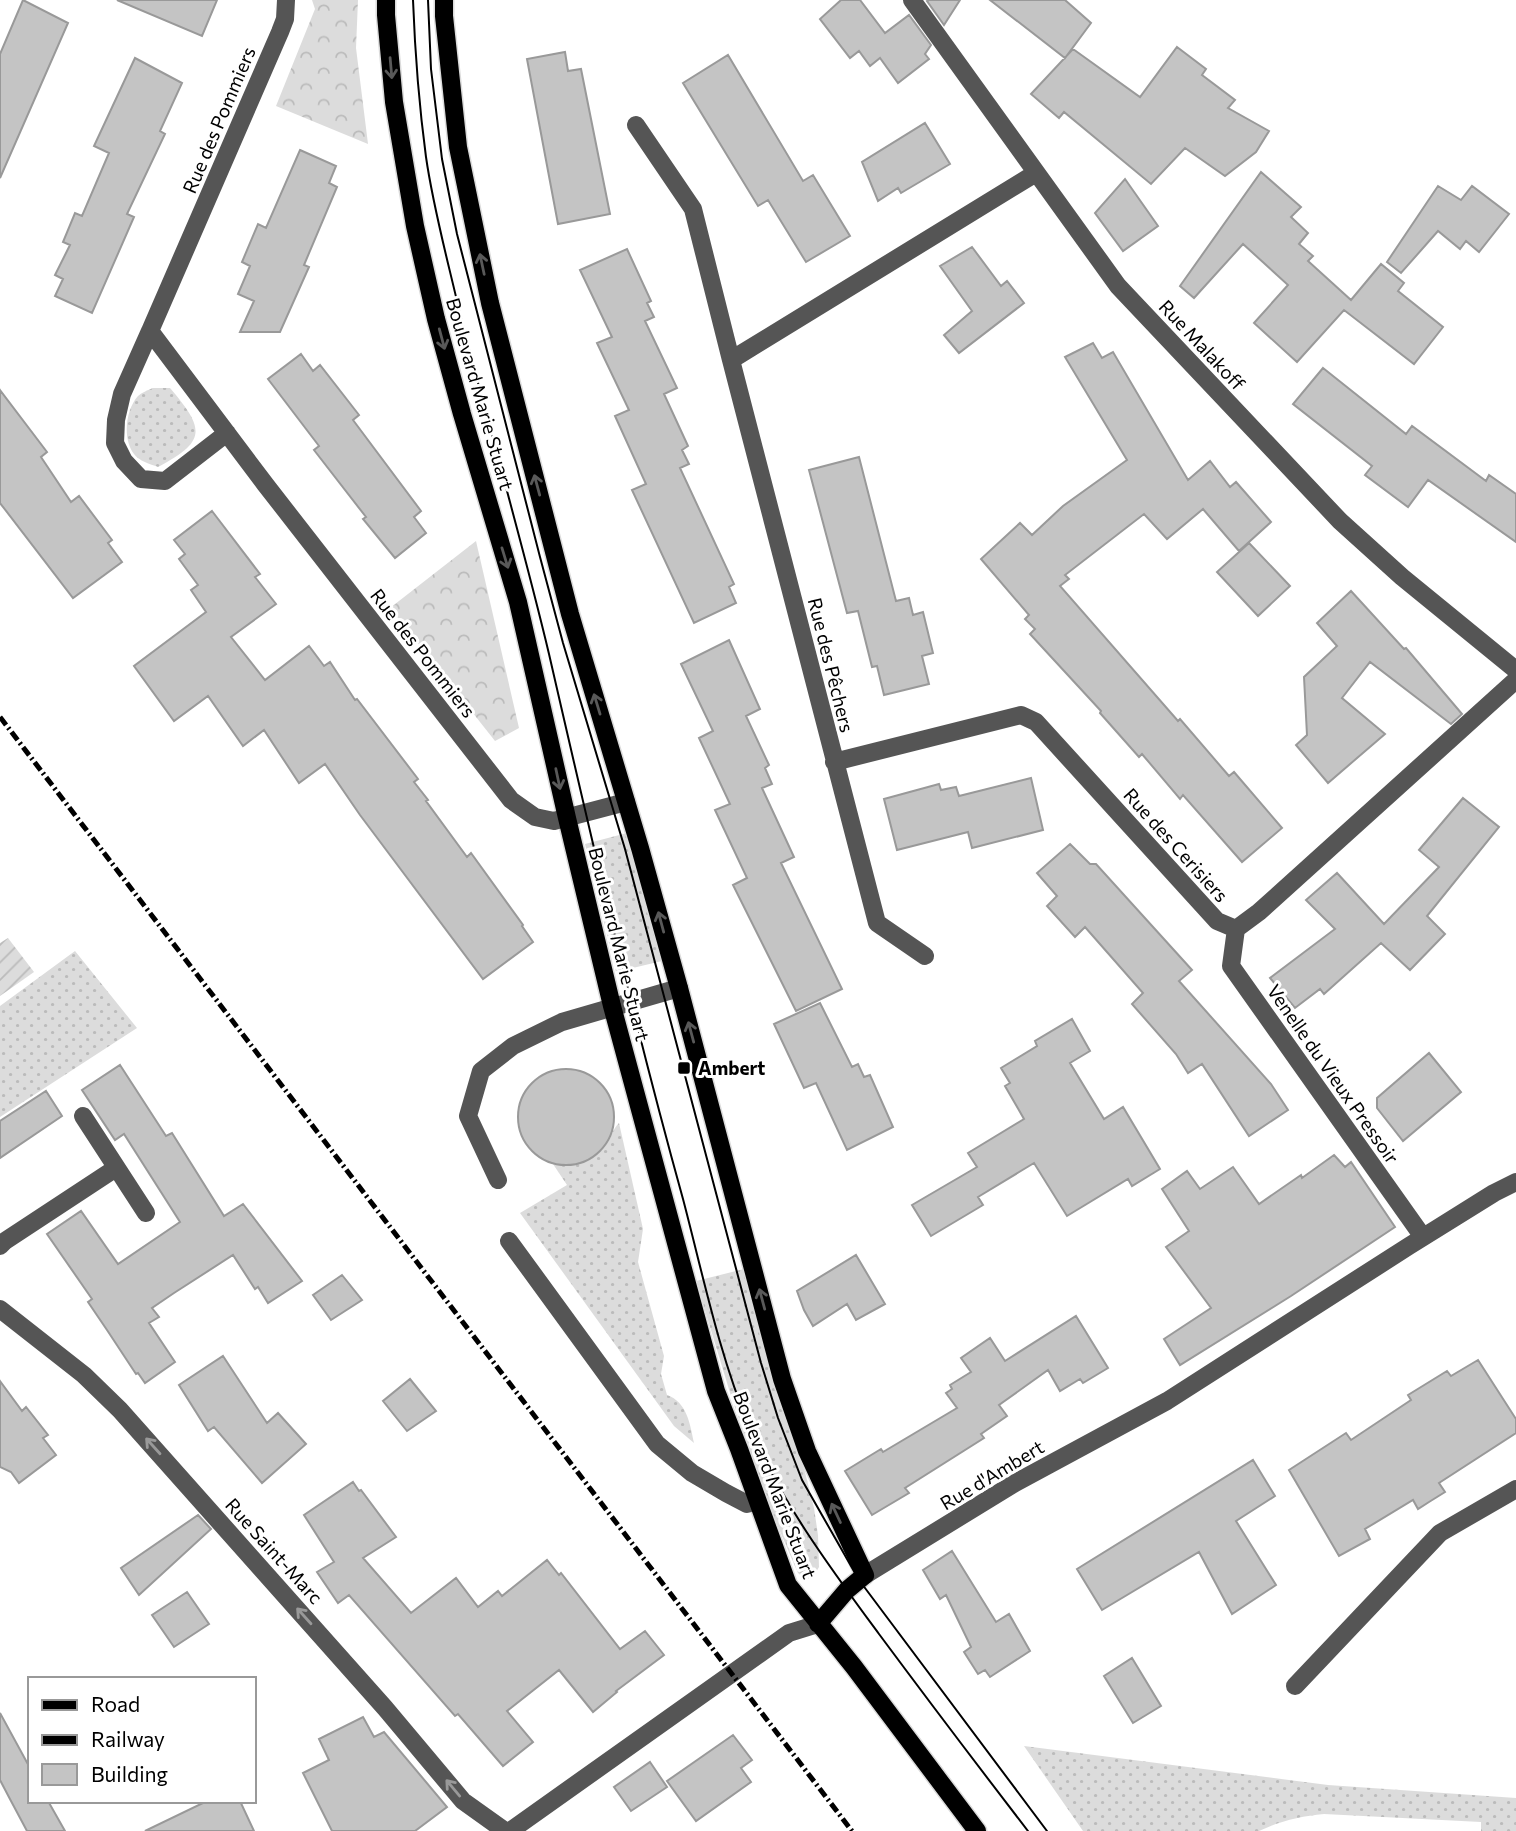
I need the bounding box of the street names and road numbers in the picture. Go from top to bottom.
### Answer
street label: Rue des Pommiers [177,43,260,197]
street label: Boulevard Marie Stuart [442,295,519,493]
street label: Rue Malakoff [1155,295,1250,395]
street label: Rue des Pommiers [366,584,481,722]
street label: Rue des Pêchers [804,595,859,735]
street label: Rue des Cerisiers [1119,783,1233,906]
street label: Boulevard Marie Stuart [584,845,655,1043]
street label: Venelle du Vieux Pressoir [1263,980,1404,1168]
street label: Boulevard Marie Stuart [729,1388,822,1582]
street label: Rue d'Ambert [936,1434,1048,1515]
street label: Rue Saint-Marc [221,1493,328,1608]

